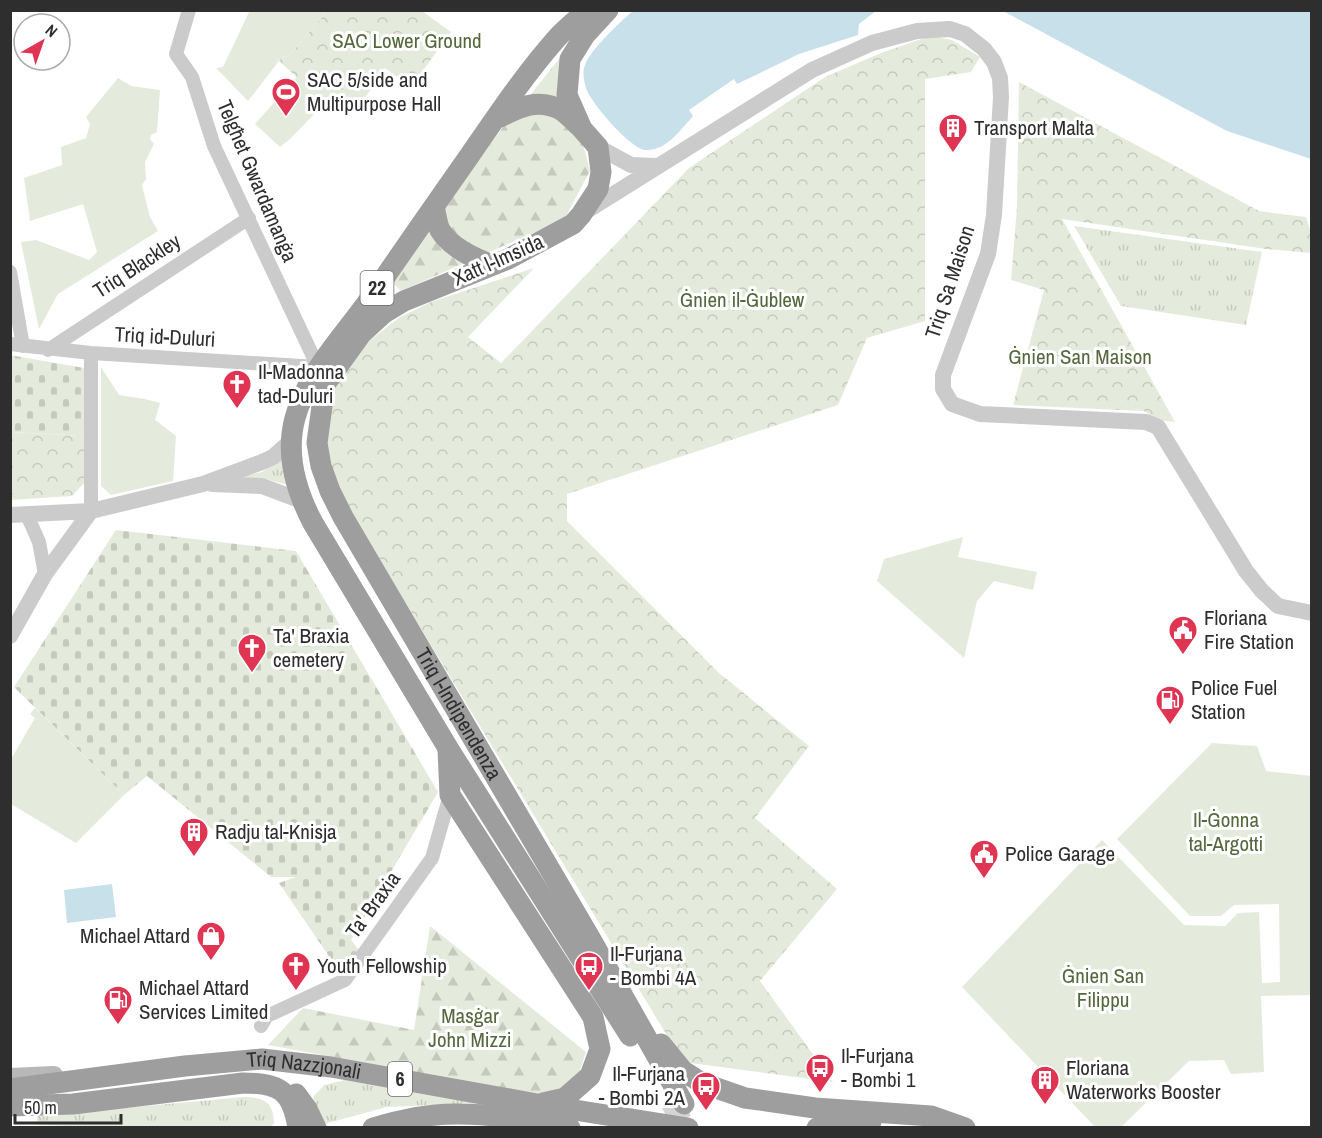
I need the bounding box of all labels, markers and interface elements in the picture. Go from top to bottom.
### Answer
north arrow [12,12,72,72]
text: N [41,19,62,42]
park label: SAC Lower Ground [332,26,482,55]
place label: SAC 5/side and Multipurpose Hall [307,65,441,118]
sports icon: SAC 5/side and Multipurpose Hall [270,76,302,118]
street label: Telgħet Gwardamanġa [210,95,305,267]
building icon: Transport Malta [937,112,969,154]
place label: Transport Malta [974,113,1094,142]
street label: Triq Sa Maison [918,222,981,342]
street label: Triq Blackley [87,226,186,305]
street label: Xatt l-Imsida [448,227,548,292]
road number: 22 [360,271,394,305]
park label: Ġnien il-Ġublew [680,285,805,314]
street label: Triq id-Duluri [114,319,216,354]
park label: Ġnien San Maison [1008,342,1152,371]
place label: Il-Madonna tad-Duluri [258,357,345,410]
church icon: Il-Madonna tad-Duluri [221,368,253,410]
place label: Floriana Fire Station [1204,603,1294,656]
public building icon: Floriana Fire Station [1167,614,1199,656]
place label: Ta' Braxia cemetery [273,621,350,674]
church icon: Ta' Braxia cemetery [236,632,268,674]
street label: Triq l-Indipendenza [409,642,509,785]
place label: Police Fuel Station [1191,673,1277,726]
fuel station icon: Police Fuel Station [1154,684,1186,726]
park label: Il-Ġonna tal-Argotti [1189,805,1263,858]
building icon: Radju tal-Knisja [178,816,210,858]
place label: Radju tal-Knisja [215,817,337,846]
public building icon: Police Garage [968,838,1000,880]
place label: Police Garage [1005,839,1115,868]
street label: Ta' Braxia [338,865,407,944]
shop icon: Michael Attard [195,920,227,962]
place label: Michael Attard [80,921,190,950]
place label: Il-Furjana - Bombi 4A [610,939,697,992]
church icon: Youth Fellowship [280,950,312,992]
bus stop icon: Il-Furjana - Bombi 4A [573,950,605,992]
place label: Youth Fellowship [317,951,447,980]
park label: Ġnien San Filippu [1062,961,1144,1014]
place label: Michael Attard Services Limited [139,973,268,1026]
fuel station icon: Michael Attard Services Limited [102,984,134,1026]
park label: Masġar John Mizzi [428,1001,512,1054]
place label: Il-Furjana - Bombi 1 [841,1041,916,1094]
street label: Triq Nazzjonali [245,1044,364,1086]
bus stop icon: Il-Furjana - Bombi 1 [804,1052,836,1094]
place label: Floriana Waterworks Booster [1066,1053,1221,1106]
place label: Il-Furjana - Bombi 2A [599,1059,685,1112]
road number: 6 [388,1062,412,1096]
building icon: Floriana Waterworks Booster [1029,1064,1061,1106]
bus stop icon: Il-Furjana - Bombi 2A [690,1070,722,1112]
scale bar [15,1087,122,1125]
text: 50 m [24,1095,57,1120]

